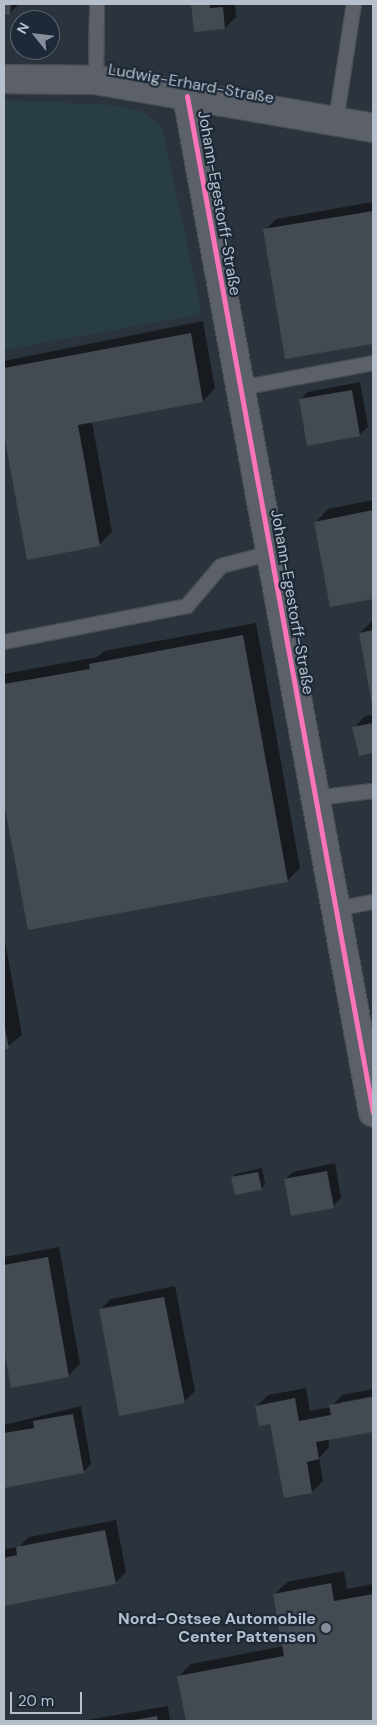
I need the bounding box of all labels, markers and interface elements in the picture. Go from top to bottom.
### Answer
north arrow [10,10,60,60]
text: N [12,19,33,37]
street label: Ludwig-Erhard-Straße [107,60,275,108]
street label: Johann-Egestorff-Straße [193,109,245,297]
street label: Johann-Egestorff-Straße [266,508,318,696]
place label: Nord-Ostsee Automobile Center Pattensen [118,1609,316,1647]
marker: Nord-Ostsee Automobile Center Pattensen [320,1622,332,1634]
scale bar [12,1682,85,1714]
text: 20 m [18,1691,54,1711]

